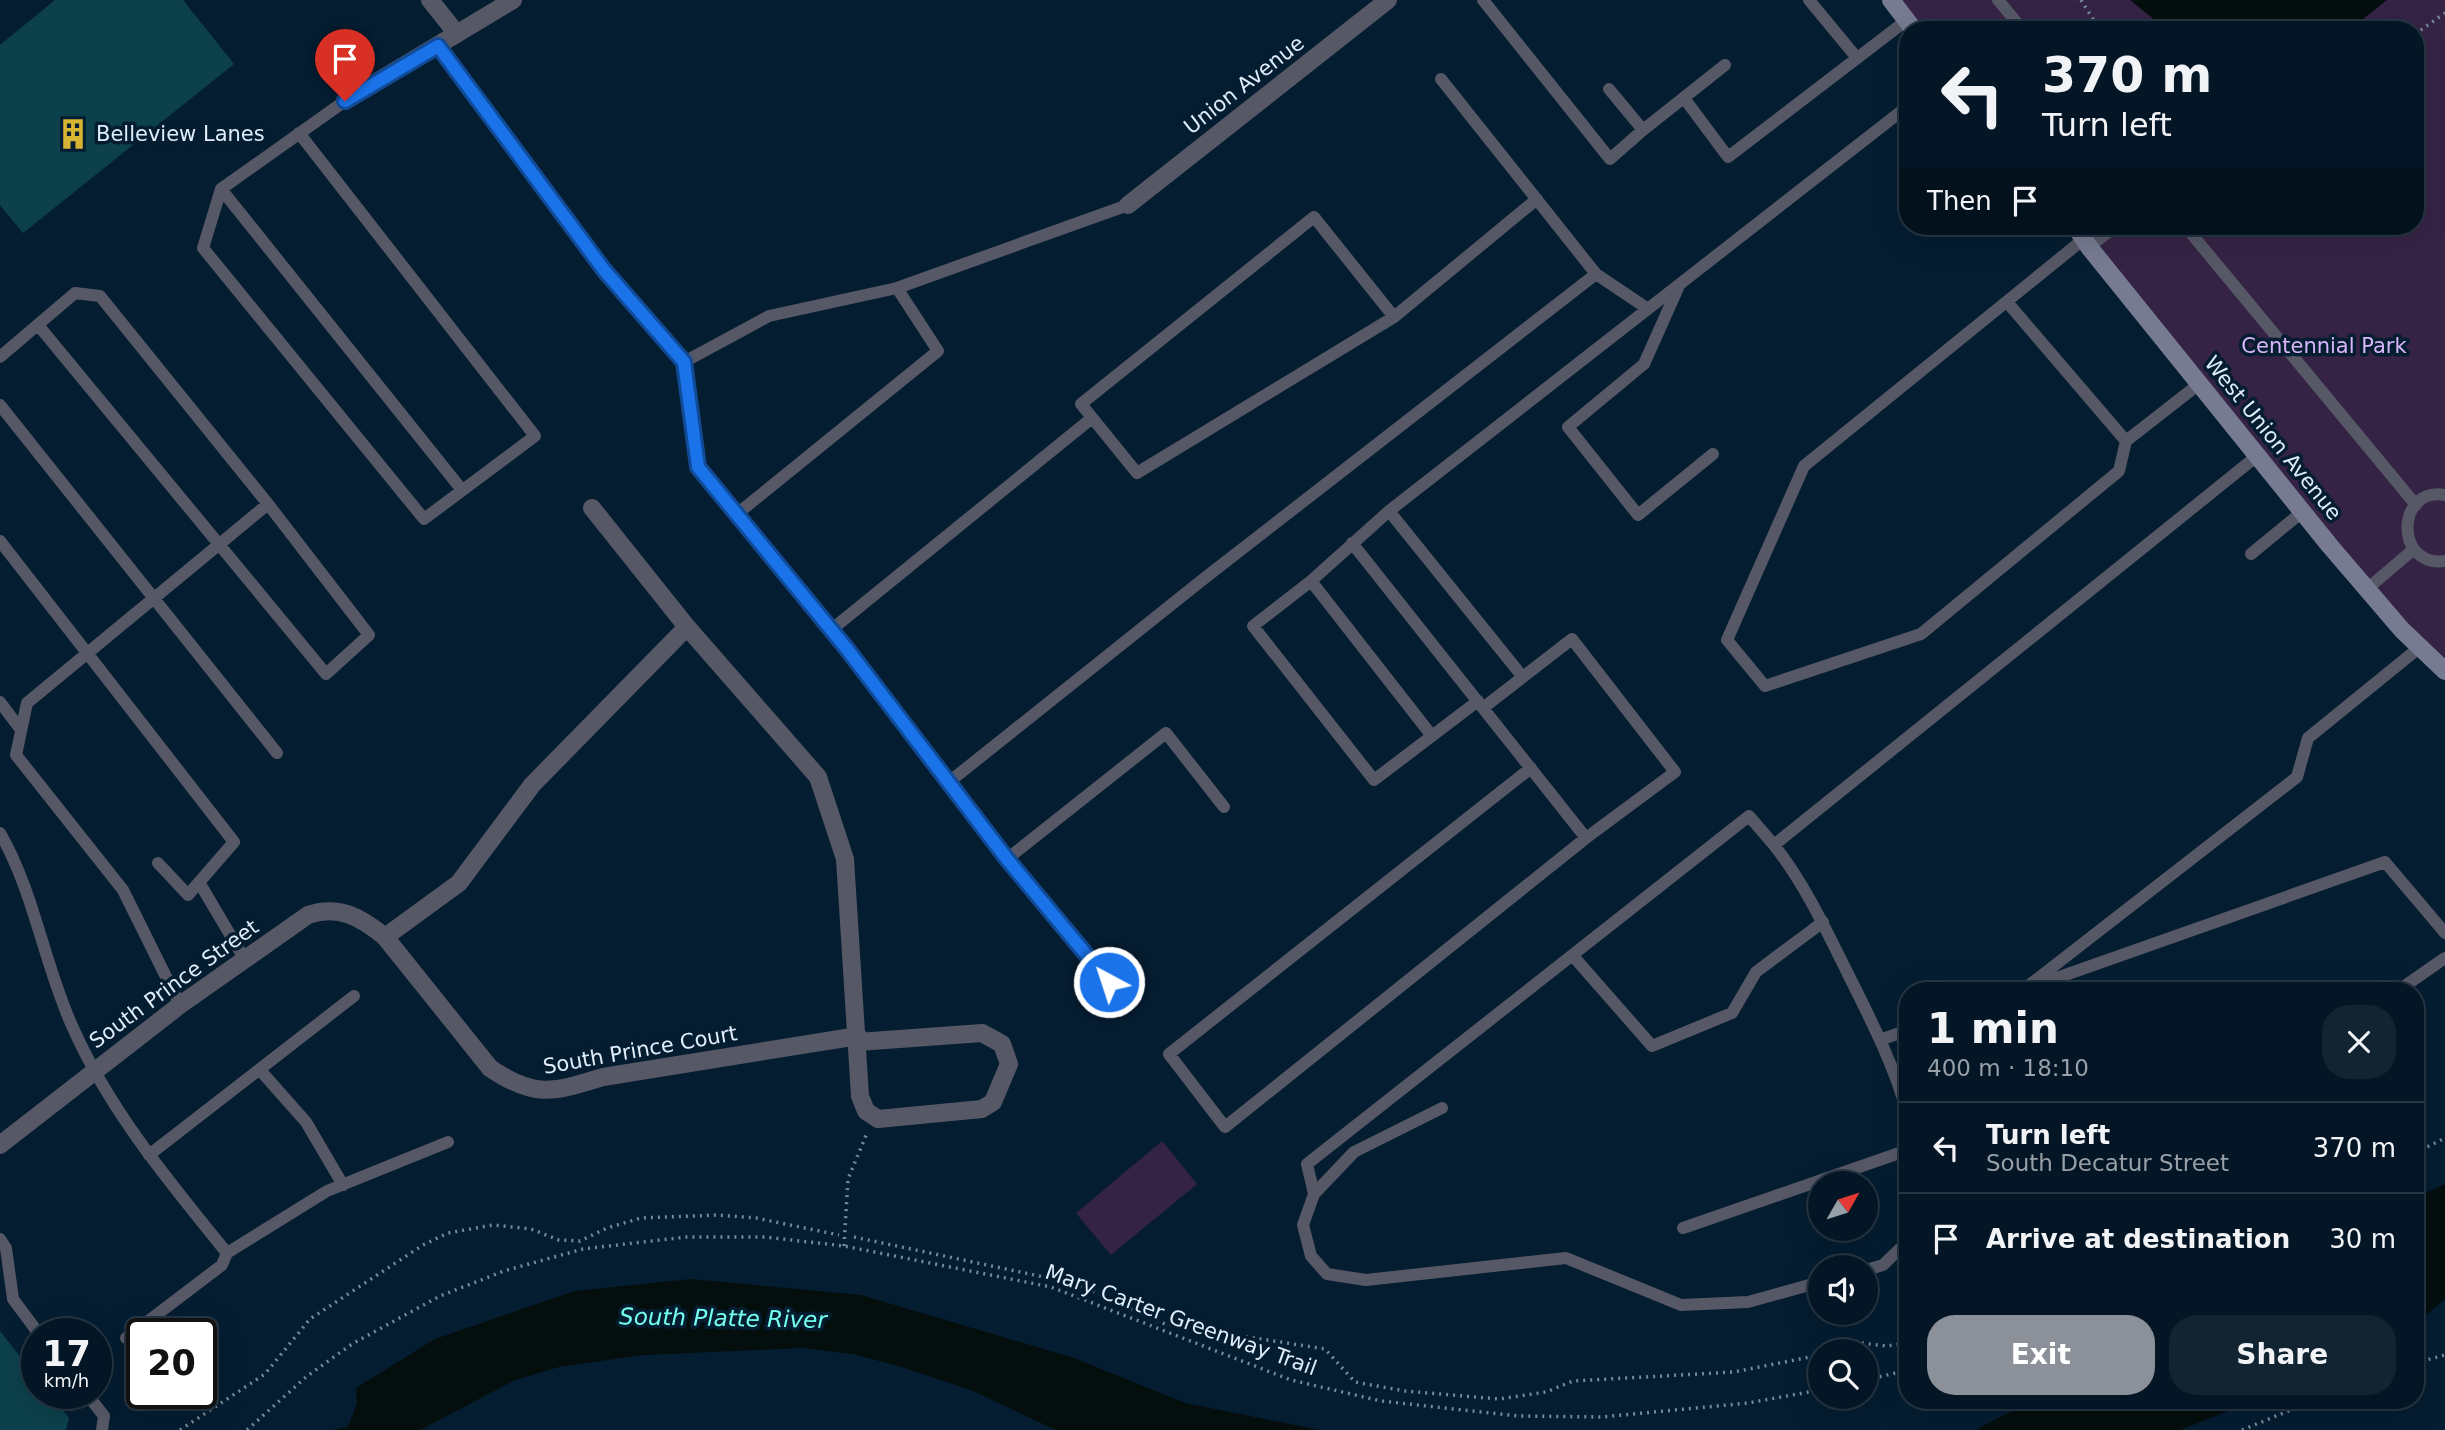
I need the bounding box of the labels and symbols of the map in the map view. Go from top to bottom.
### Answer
pin [315,29,375,101]
street label: Union Avenue [1179,31,1309,139]
building icon: Belleview Lanes [56,117,90,151]
place label: Belleview Lanes [96,122,265,146]
park label: Centennial Park [2241,334,2407,358]
street label: West Union Avenue [2200,351,2346,525]
street label: South Prince Street [85,915,263,1053]
position arrow [1072,945,1146,1019]
street label: South Prince Court [541,1021,739,1079]
north arrow [1808,1171,1878,1241]
street label: Mary Carter Greenway Trail [1042,1260,1320,1380]
water label: South Platte River [619,1303,829,1333]
speed limit sign: 20 [126,1318,217,1409]

